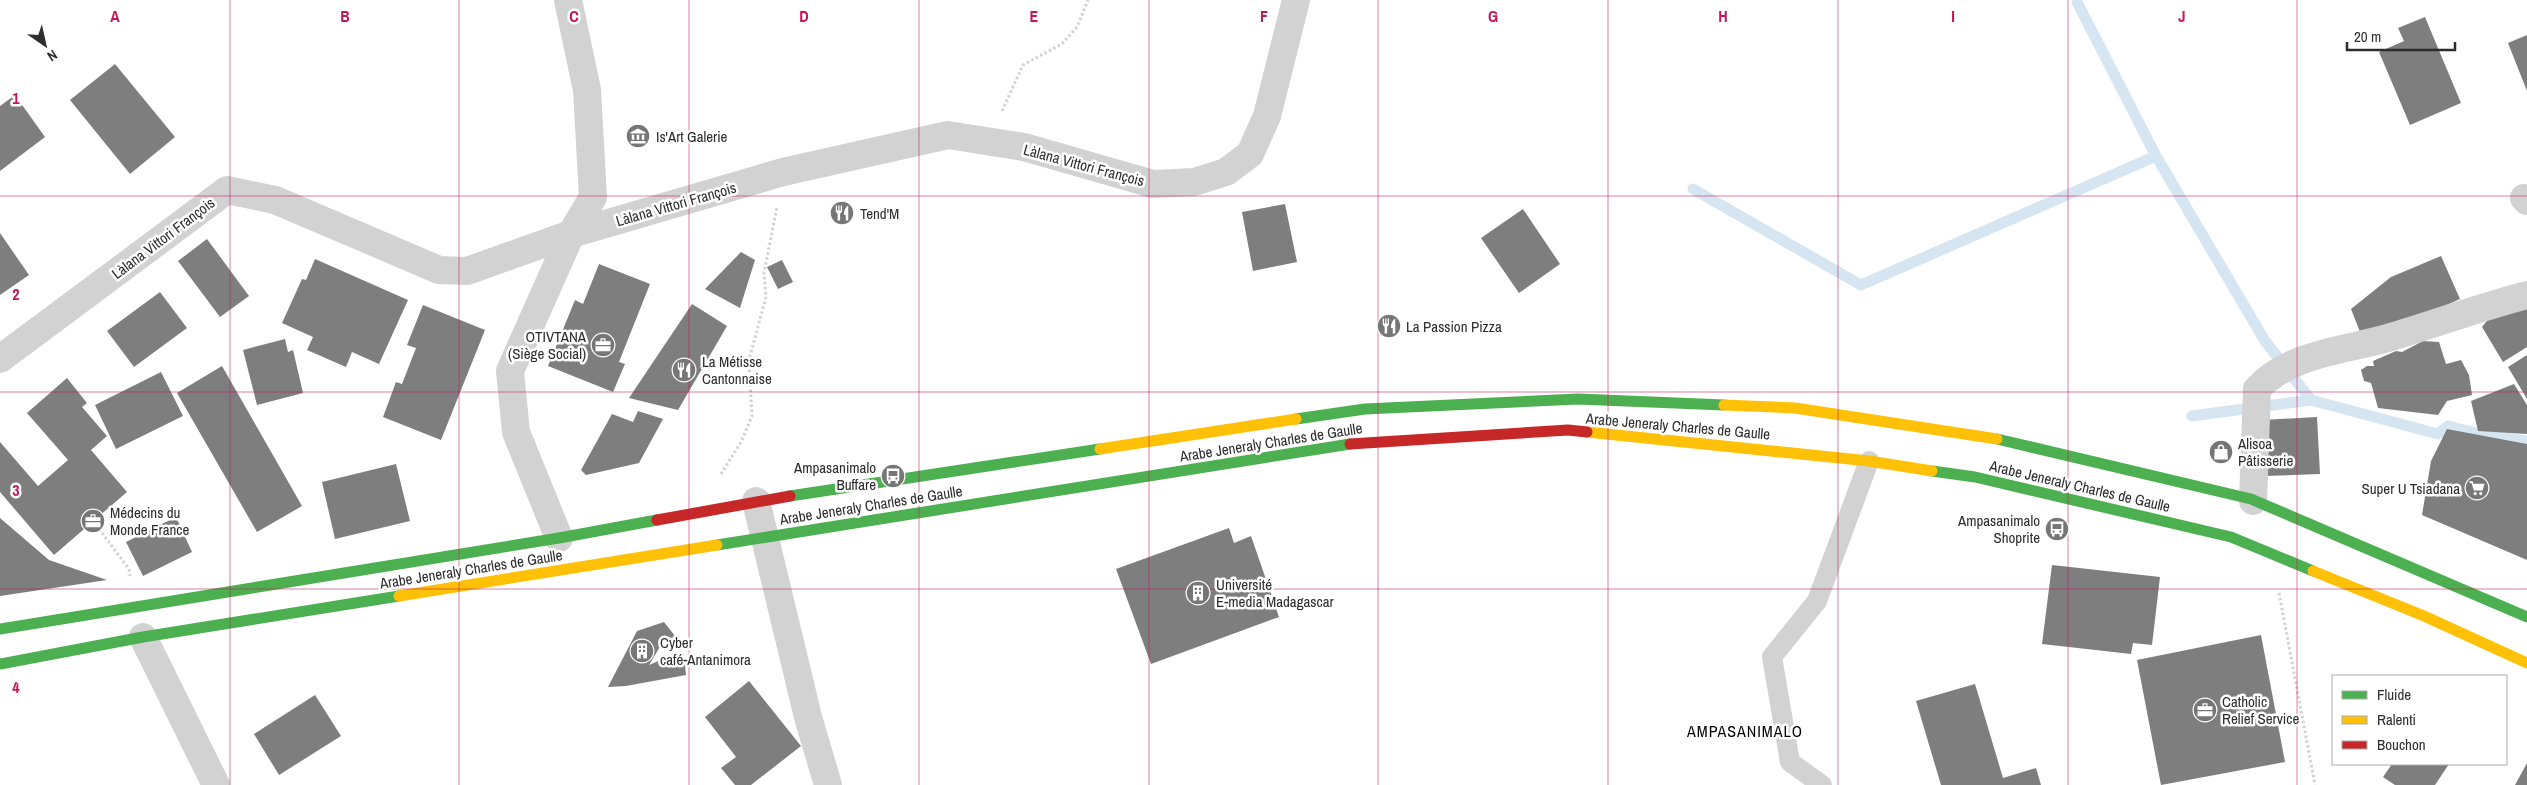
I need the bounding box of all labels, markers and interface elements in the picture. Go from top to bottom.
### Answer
text: A [110,5,120,27]
text: B [340,5,350,27]
text: C [569,5,579,27]
text: D [799,5,809,27]
text: E [1030,5,1039,27]
text: F [1260,5,1268,27]
text: G [1488,5,1498,27]
text: H [1718,5,1728,27]
text: I [1951,5,1955,27]
text: J [2178,5,2186,27]
north arrow [20,20,70,70]
scale bar [2347,20,2454,52]
text: 20 m [2354,26,2381,47]
text: N [44,46,61,66]
text: 1 [12,87,20,109]
museum icon: Is'Art Galerie [625,123,651,149]
place label: Is'Art Galerie [656,126,728,147]
street label: Làlana Vittori François [1021,139,1147,191]
street label: Làlana Vittori François [613,177,739,231]
street label: Làlana Vittori François [107,192,219,284]
restaurant icon: Tend'M [829,200,855,226]
place label: Tend'M [860,203,899,224]
text: 2 [12,283,20,305]
restaurant icon: La Passion Pizza [1376,313,1402,339]
place label: La Passion Pizza [1406,316,1502,337]
place label: OTIVTANA (Siège Social) [508,326,587,364]
office icon: OTIVTANA (Siège Social) [590,332,616,358]
place label: La Métisse Cantonnaise [702,351,772,389]
restaurant icon: La Métisse Cantonnaise [671,357,697,383]
street label: Arabe Jeneraly Charles de Gaulle [1584,407,1771,445]
street label: Arabe Jeneraly Charles de Gaulle [1177,417,1364,467]
place label: Alisoa Pâtisserie [2237,433,2294,471]
shop icon: Alisoa Pâtisserie [2208,439,2234,465]
street label: Arabe Jeneraly Charles de Gaulle [1987,455,2172,517]
place label: Ampasanimalo Buffare [793,457,876,495]
bus stop icon: Ampasanimalo Buffare [880,463,906,489]
supermarket icon: Super U Tsiadana [2464,475,2490,501]
place label: Super U Tsiadana [2361,478,2460,499]
text: 3 [12,479,20,501]
street label: Arabe Jeneraly Charles de Gaulle [777,480,964,530]
place label: Médecins du Monde France [110,502,189,540]
office icon: Médecins du Monde France [80,508,106,534]
place label: Ampasanimalo Shoprite [1957,510,2040,548]
bus stop icon: Ampasanimalo Shoprite [2044,516,2070,542]
street label: Arabe Jeneraly Charles de Gaulle [377,544,564,594]
place label: Université E-media Madagascar [1216,574,1334,612]
building icon: Université E-media Madagascar [1185,580,1211,606]
place label: Cyber café-Antanimora [660,632,751,670]
building icon: Cyber café-Antanimora [629,638,655,664]
legend [2332,675,2507,765]
text: 4 [12,676,20,698]
text: Fluide [2377,684,2411,705]
place label: Catholic Relief Service [2222,691,2299,729]
office icon: Catholic Relief Service [2192,697,2218,723]
text: Ralenti [2377,709,2416,730]
district label: AMPASANIMALO [1686,720,1803,742]
text: Bouchon [2377,734,2426,755]

